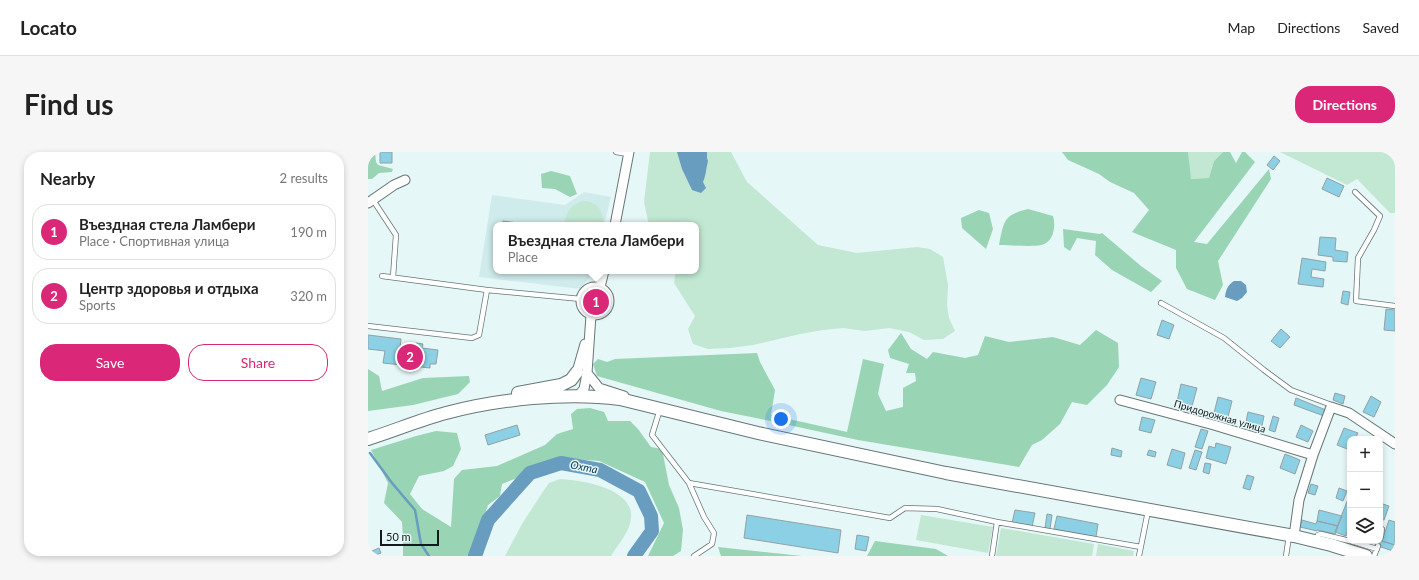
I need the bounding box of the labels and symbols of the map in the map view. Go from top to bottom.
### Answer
pin: 1 [583,287,609,317]
pin: 2 [397,342,423,372]
street label: Придорожная улица [1173,397,1267,435]
your location [771,409,791,429]
water label: Охта [569,458,599,476]
scale bar [380,528,439,547]

